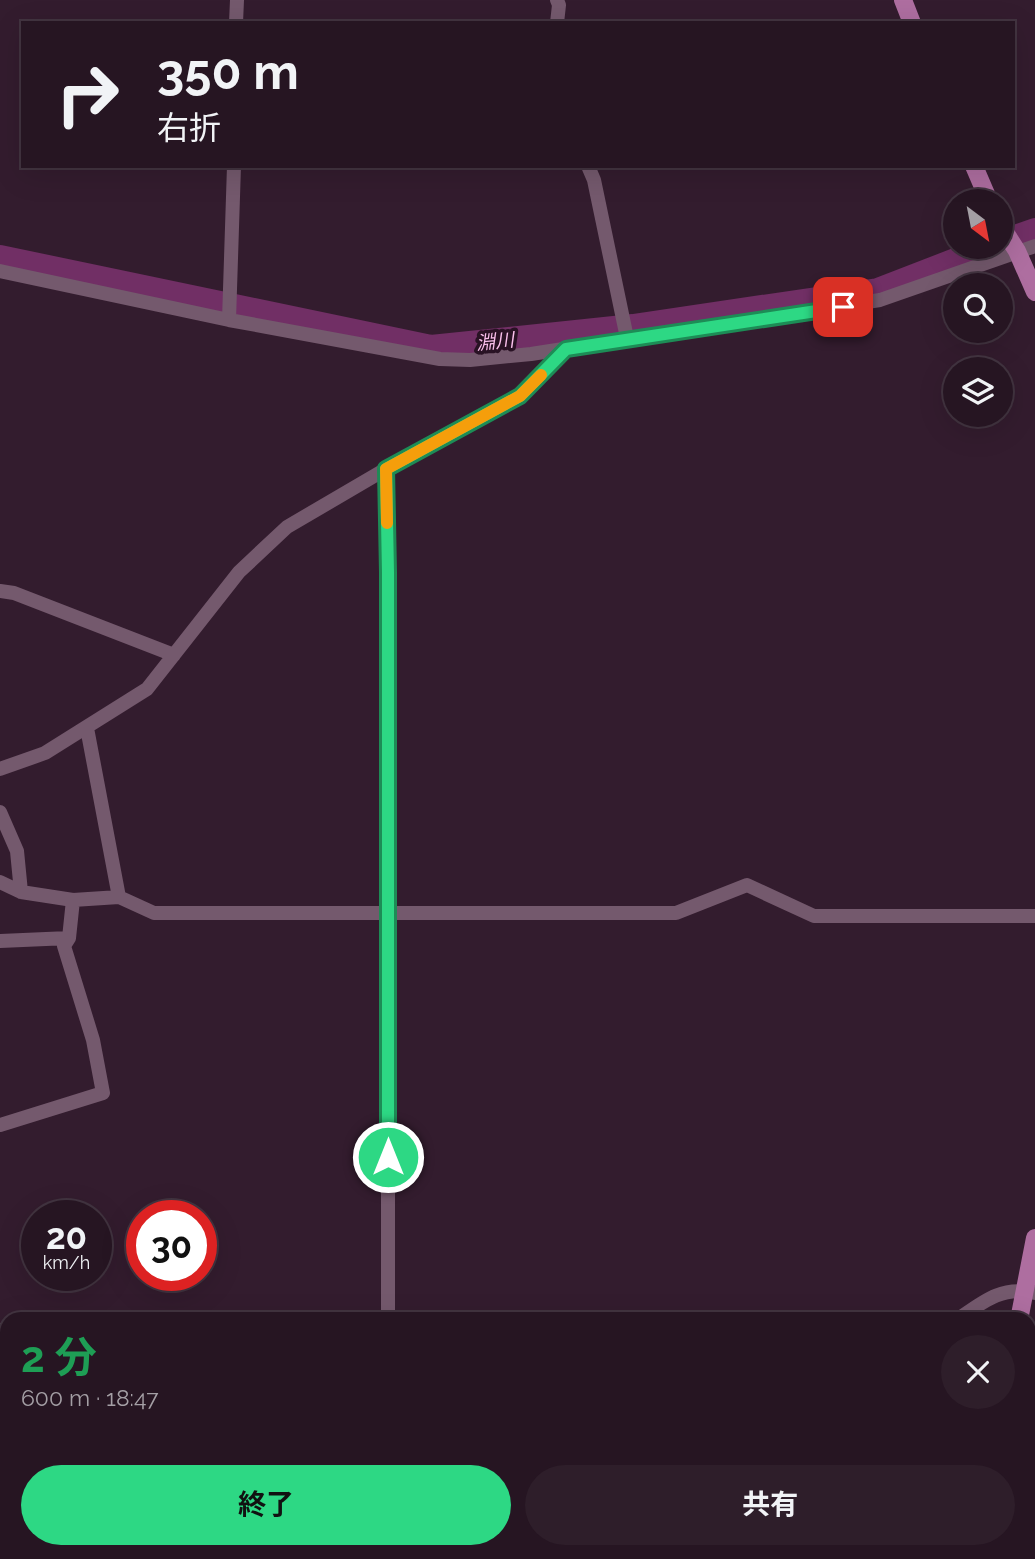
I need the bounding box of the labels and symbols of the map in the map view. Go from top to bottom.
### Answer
north arrow [943,189,1013,259]
pin [813,277,873,337]
water label: 淵川 [475,328,517,354]
position arrow [351,1120,425,1194]
speed limit sign: 30 [126,1200,217,1291]

